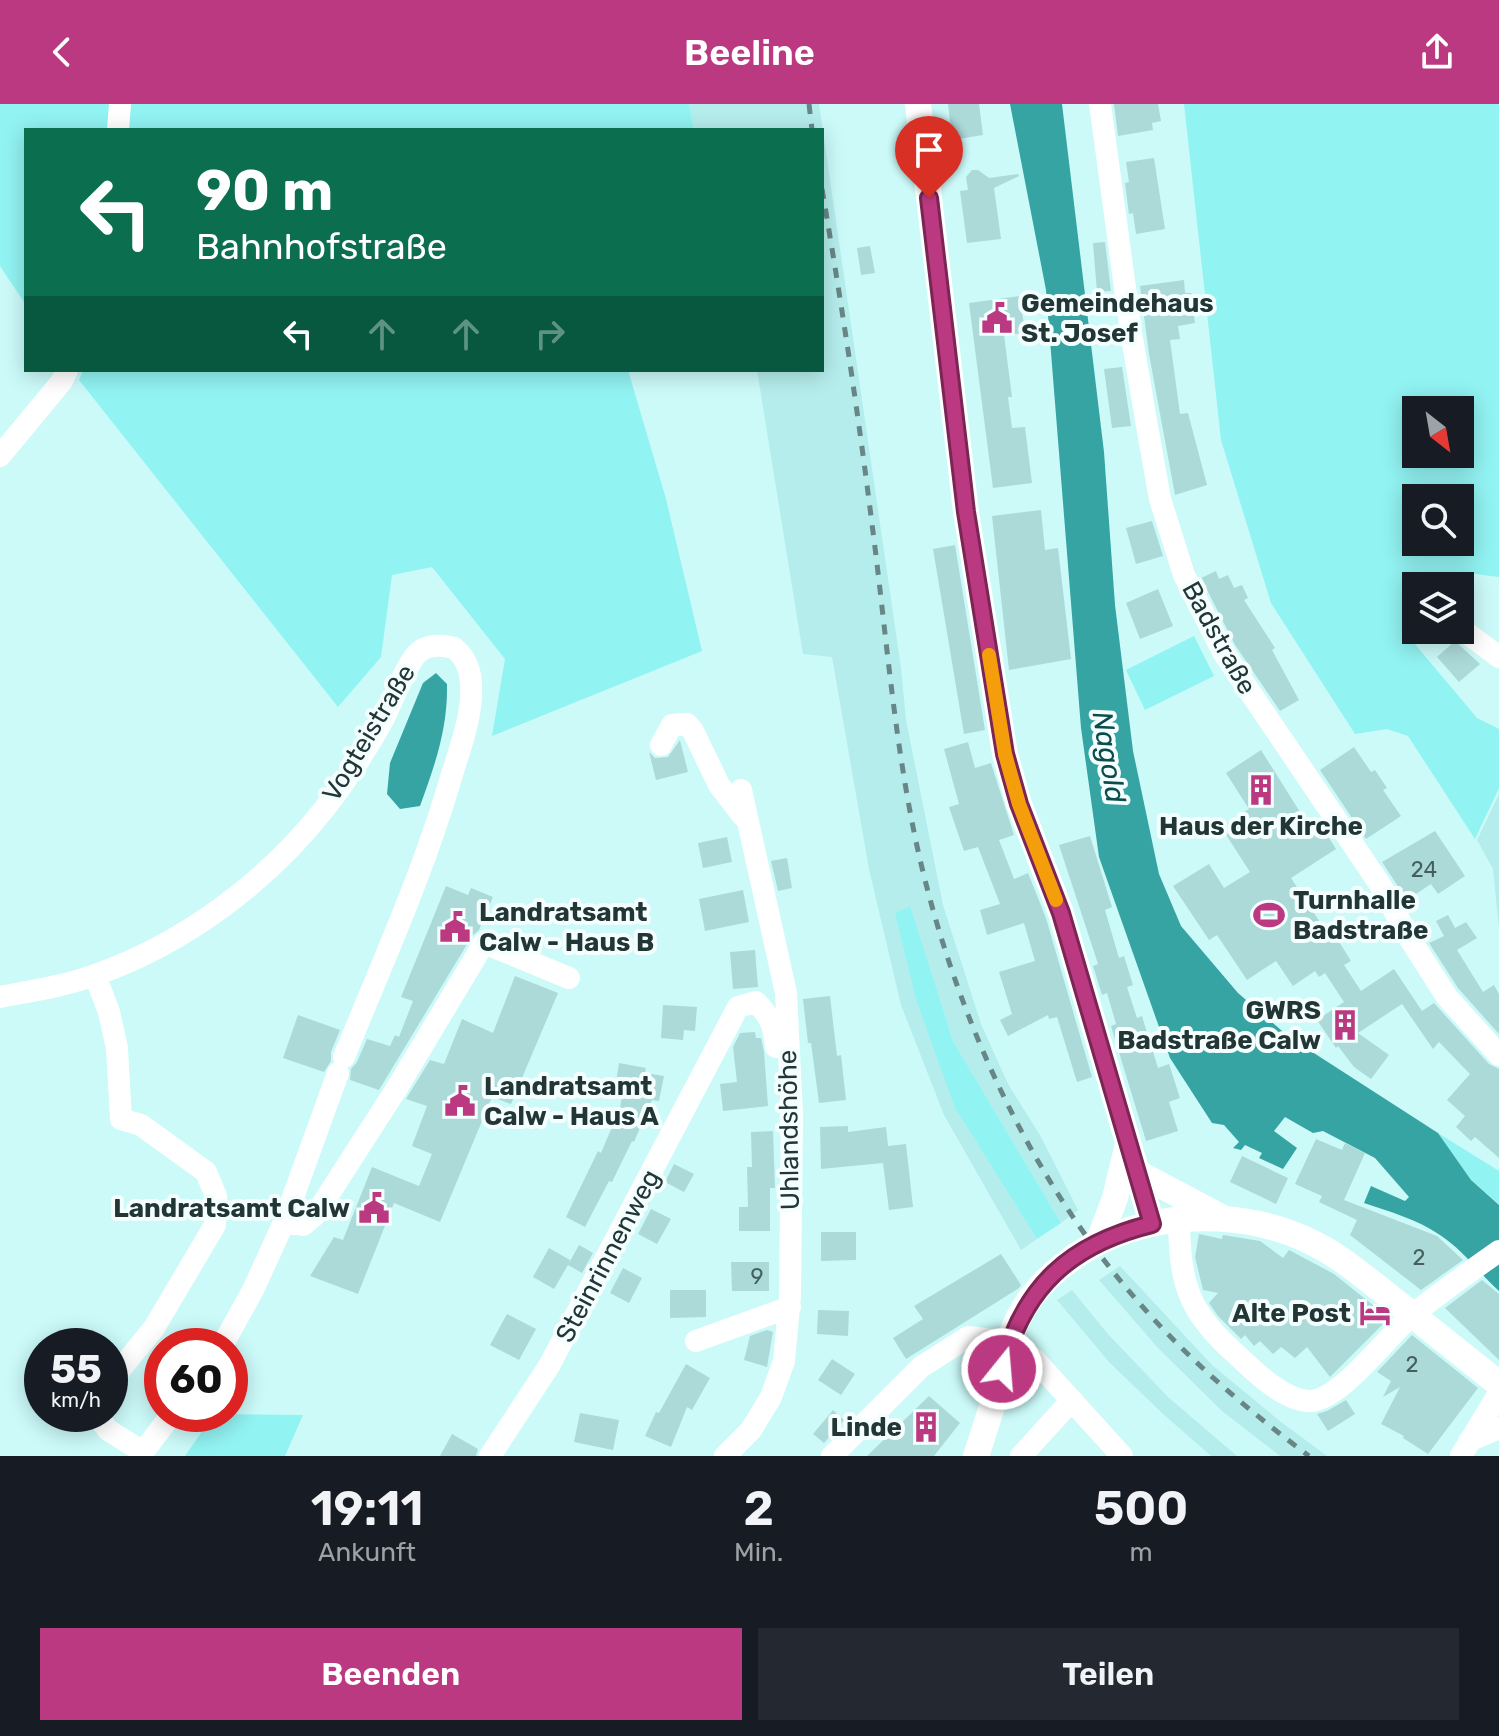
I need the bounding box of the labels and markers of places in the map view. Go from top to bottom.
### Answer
pin [895,116,963,198]
place label: Gemeindehaus St. Josef [1021,288,1214,349]
public building icon: Gemeindehaus St. Josef [980,301,1014,335]
building icon: Haus der Kirche [1244,773,1278,807]
place label: Haus der Kirche [1159,811,1363,842]
place label: Turnhalle Badstraße [1293,885,1428,946]
place label: Landratsamt Calw - Haus B [479,897,654,958]
sports icon: Turnhalle Badstraße [1252,898,1286,932]
public building icon: Landratsamt Calw - Haus B [438,910,472,944]
place label: GWRS Badstraße Calw [1117,995,1321,1056]
building icon: GWRS Badstraße Calw [1328,1008,1362,1042]
place label: Landratsamt Calw - Haus A [484,1071,659,1132]
public building icon: Landratsamt Calw - Haus A [443,1084,477,1118]
public building icon: Landratsamt Calw [357,1191,391,1225]
place label: Landratsamt Calw [113,1193,350,1224]
hotel icon: Alte Post [1358,1296,1392,1330]
place label: Alte Post [1232,1298,1351,1329]
building icon: Linde [909,1410,943,1444]
place label: Linde [830,1412,902,1443]

